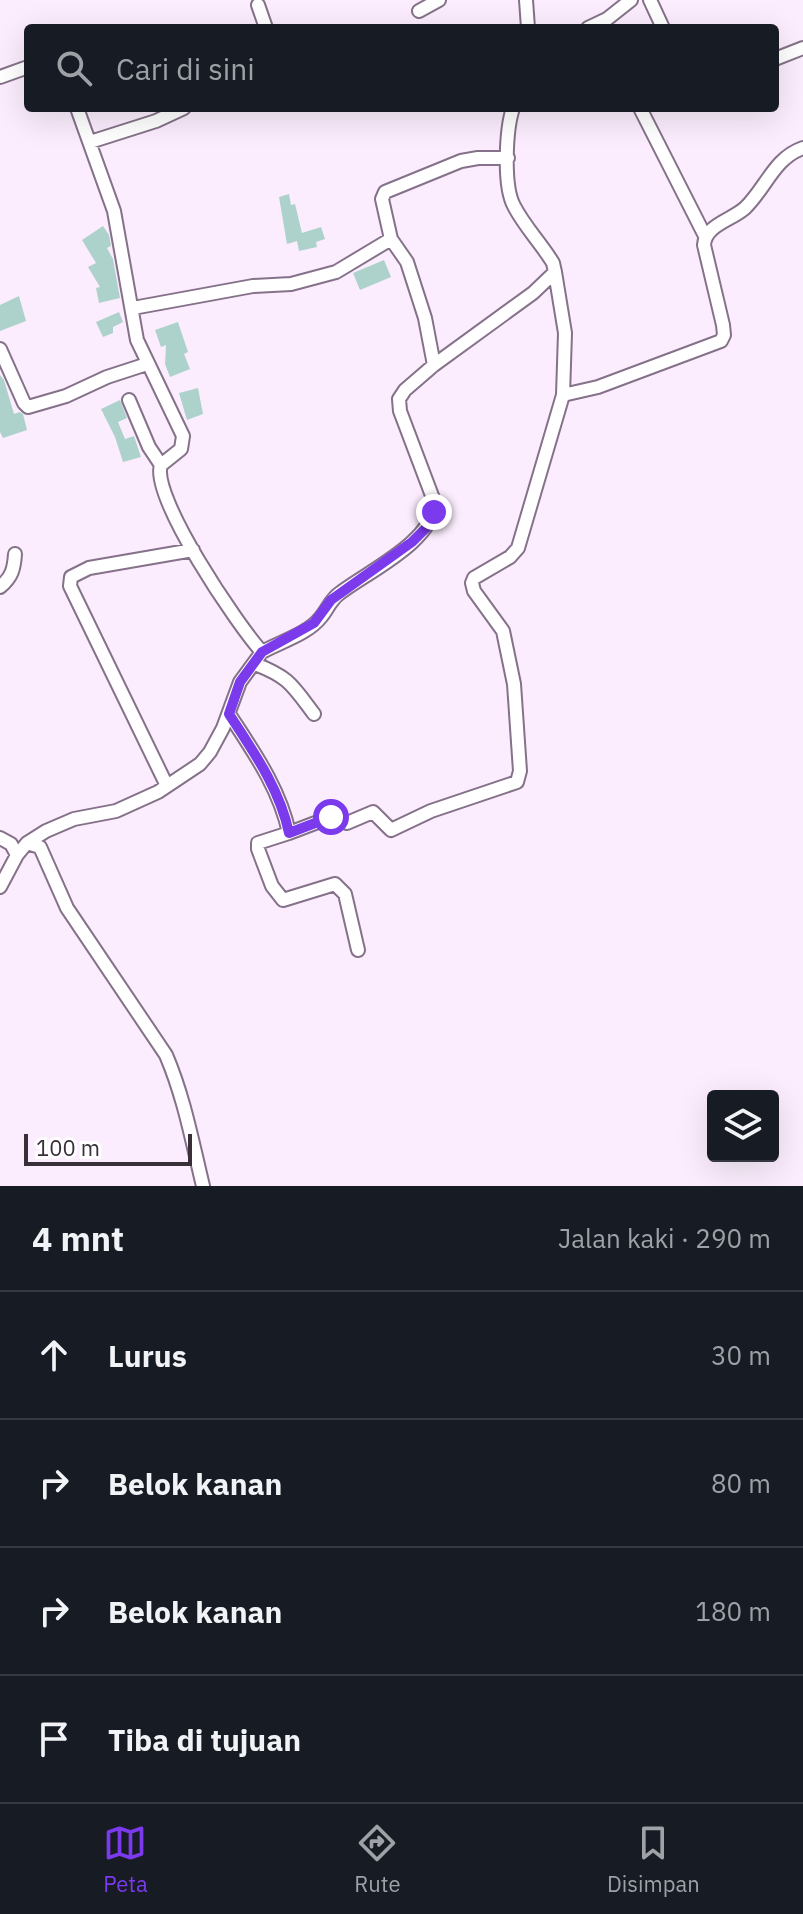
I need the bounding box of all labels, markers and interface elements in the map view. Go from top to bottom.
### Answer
search box [24,24,779,112]
icon: search [52,46,96,90]
text: Cari di sini [116,49,255,88]
route end [416,494,452,530]
route start [313,799,349,835]
map controls [707,1090,779,1162]
button: layers [707,1090,779,1162]
scale bar [24,1130,192,1166]
text: 100 m [36,1133,100,1162]
text: 4 mnt [32,1216,124,1260]
text: Jalan kaki · 290 m [558,1221,771,1255]
icon: ahead [32,1333,76,1377]
text: Lurus [108,1336,187,1375]
text: 30 m [711,1338,771,1372]
icon: right [32,1461,76,1505]
text: Belok kanan [108,1464,282,1503]
text: 80 m [711,1466,771,1500]
icon: right [32,1589,76,1633]
text: Belok kanan [108,1592,282,1631]
text: 180 m [695,1594,771,1628]
icon: arrive [32,1717,76,1761]
text: Tiba di tujuan [108,1720,301,1759]
tab: Peta [103,1821,148,1898]
tab: Rute [354,1821,401,1898]
tab: Disimpan [607,1821,700,1898]

